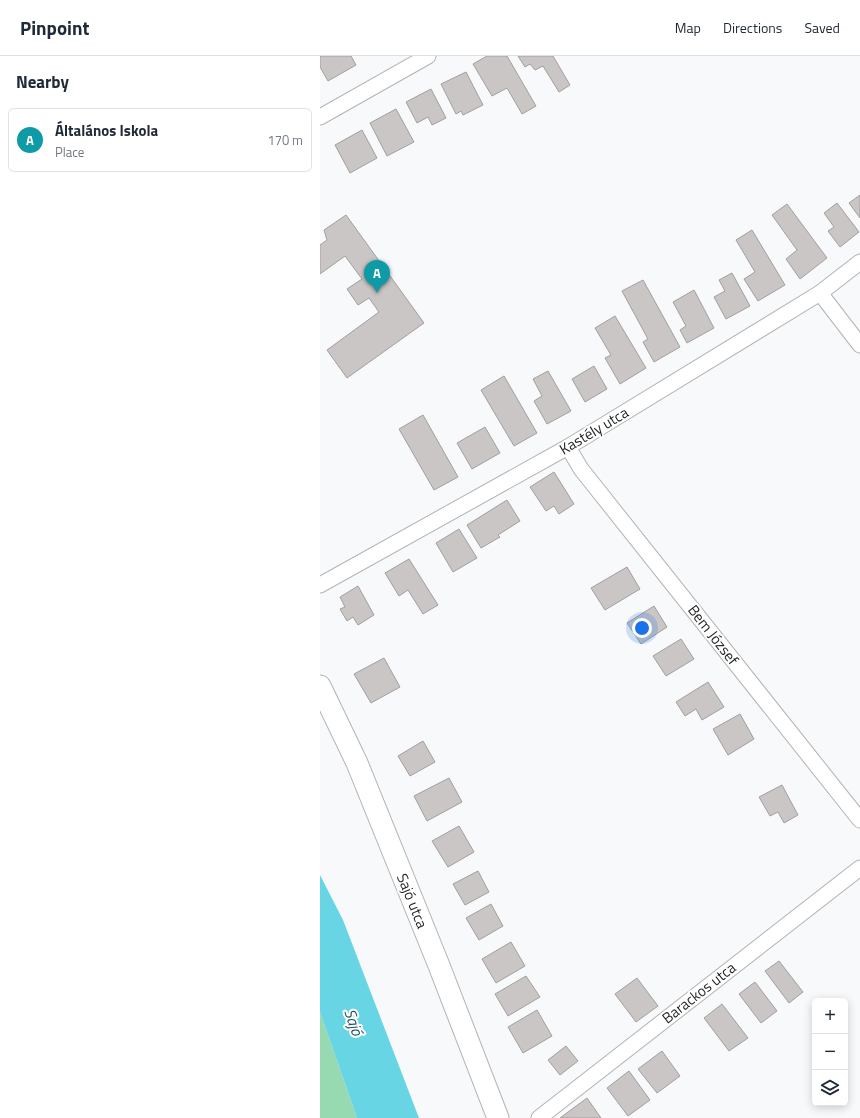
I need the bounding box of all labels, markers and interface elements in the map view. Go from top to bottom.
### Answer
text: Pinpoint [20,13,89,42]
text: Map [675,17,701,38]
text: Directions [723,17,782,38]
text: Saved [804,17,840,38]
text: Nearby [16,69,69,95]
text: Általános Iskola [55,119,158,142]
text: A [26,130,34,150]
text: 170 m [267,130,303,150]
text: Place [55,142,84,162]
pin: A [364,260,390,293]
street label: Kastély utca [555,401,633,460]
street label: Bem József [682,600,744,670]
your location [632,618,652,638]
street label: Sajó utca [391,870,434,932]
street label: Barackos utca [657,956,741,1029]
map controls [812,998,848,1106]
button: + [812,998,848,1034]
water label: Sajó [338,1005,370,1040]
button: − [812,1034,848,1070]
button: layers [812,1070,848,1106]

